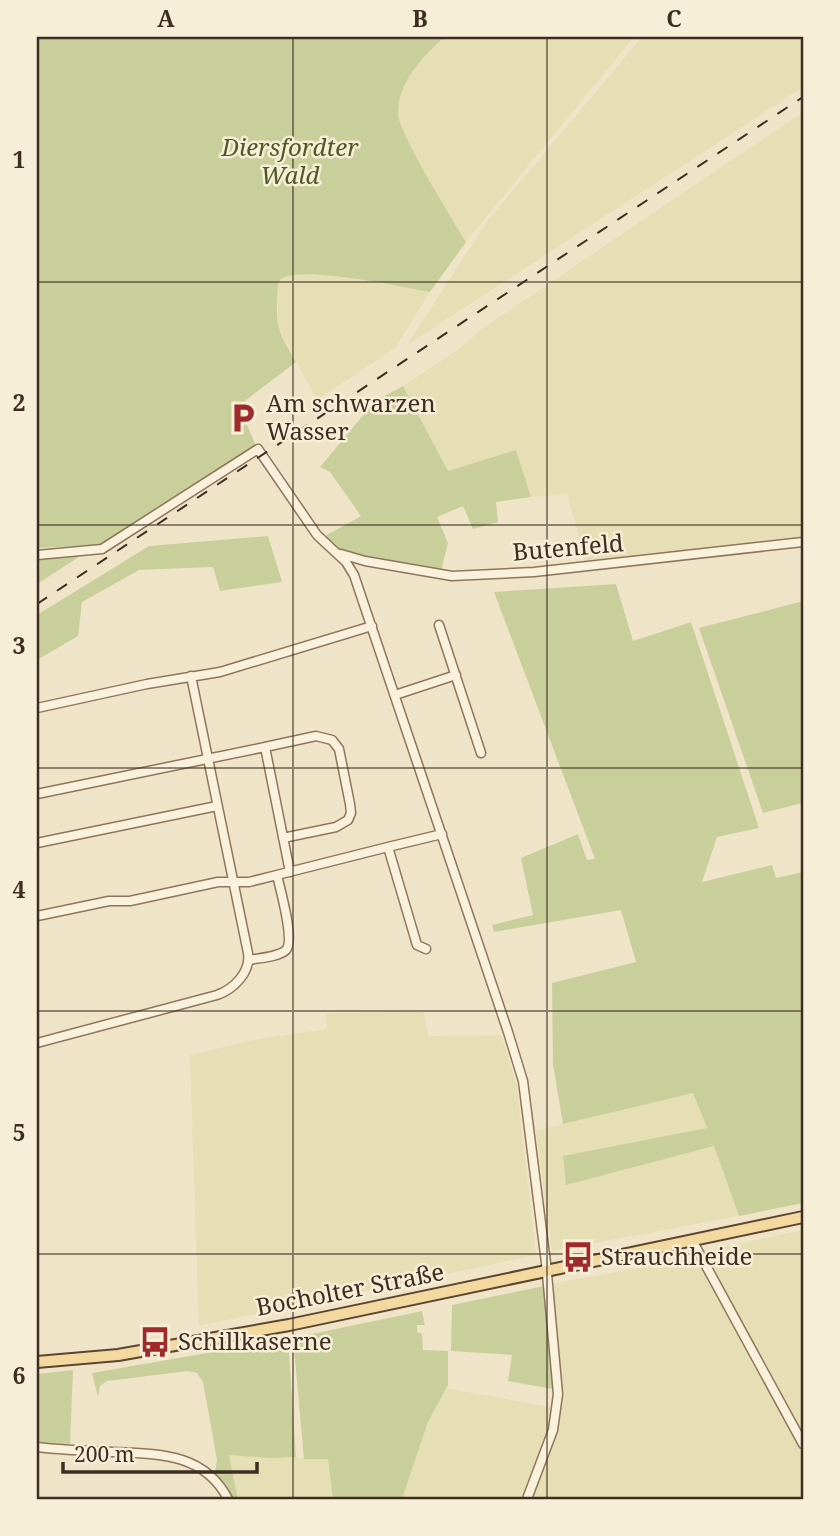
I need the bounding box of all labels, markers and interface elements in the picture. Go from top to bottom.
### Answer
text: A [157,2,175,34]
text: B [412,2,428,34]
text: C [666,2,682,34]
park label: Diersfordter Wald [221,130,359,191]
text: 1 [13,143,26,175]
text: 2 [13,386,26,418]
place label: Am schwarzen Wasser [266,386,436,447]
parking icon: Am schwarzen Wasser [226,401,260,435]
street label: Butenfeld [511,525,625,568]
text: 3 [13,629,26,661]
text: 4 [13,873,26,905]
text: 5 [13,1116,26,1148]
place label: Strauchheide [601,1239,752,1272]
bus stop icon: Strauchheide [561,1240,595,1274]
street label: Bocholter Straße [253,1254,447,1323]
place label: Schillkaserne [178,1324,332,1357]
bus stop icon: Schillkaserne [138,1325,172,1359]
text: 6 [13,1359,26,1391]
scale bar [63,1431,257,1475]
text: 200 m [74,1440,135,1468]

